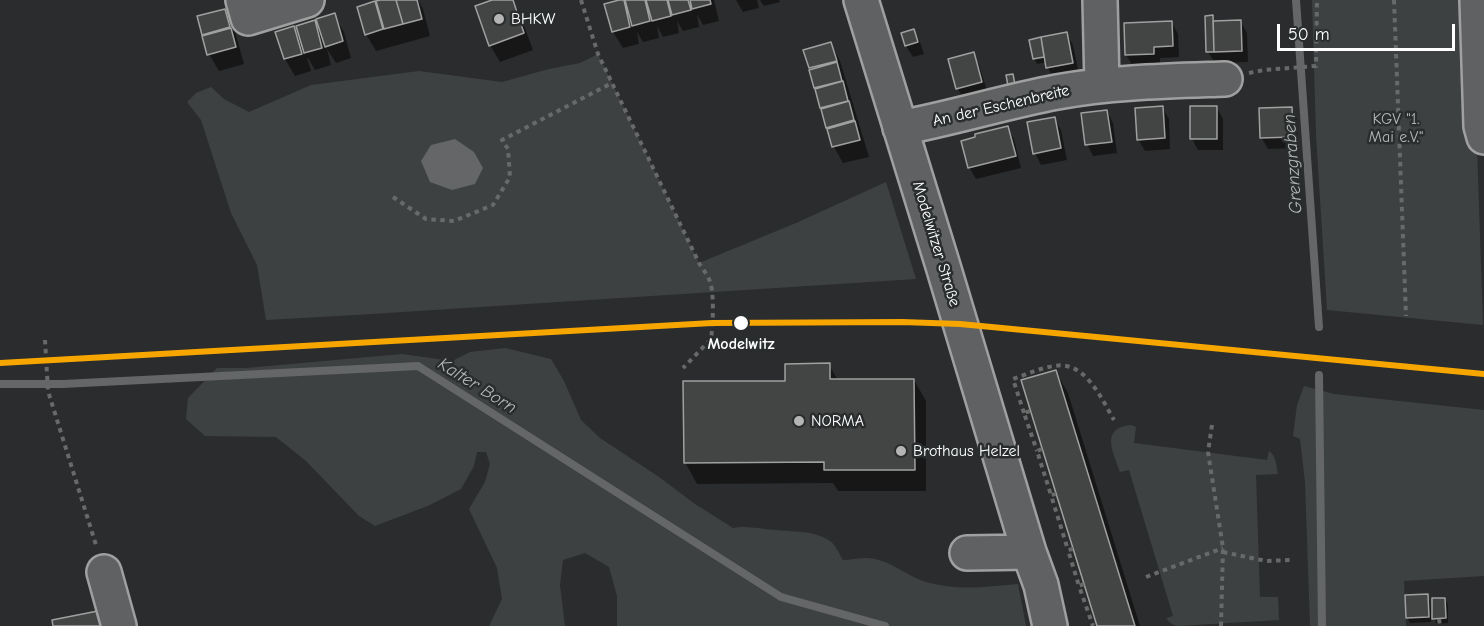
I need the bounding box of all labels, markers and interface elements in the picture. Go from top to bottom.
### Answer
place label: BHKW [511,9,555,29]
marker: BHKW [492,12,506,26]
scale bar [1280,12,1458,50]
text: 50 m [1288,24,1330,45]
street label: An der Eschenbreite [931,81,1071,131]
park label: KGV "1. Mai e.V." [1369,109,1423,147]
water label: Grenzgraben [1279,113,1307,215]
street label: Modelwitzer Straße [908,179,964,309]
marker: Modelwitz [732,314,750,332]
place label: Modelwitz [707,334,775,354]
water label: Kalter Born [434,353,520,419]
place label: NORMA [811,411,864,431]
marker: NORMA [792,414,806,428]
place label: Brothaus Helzel [913,441,1020,461]
marker: Brothaus Helzel [894,444,908,458]

